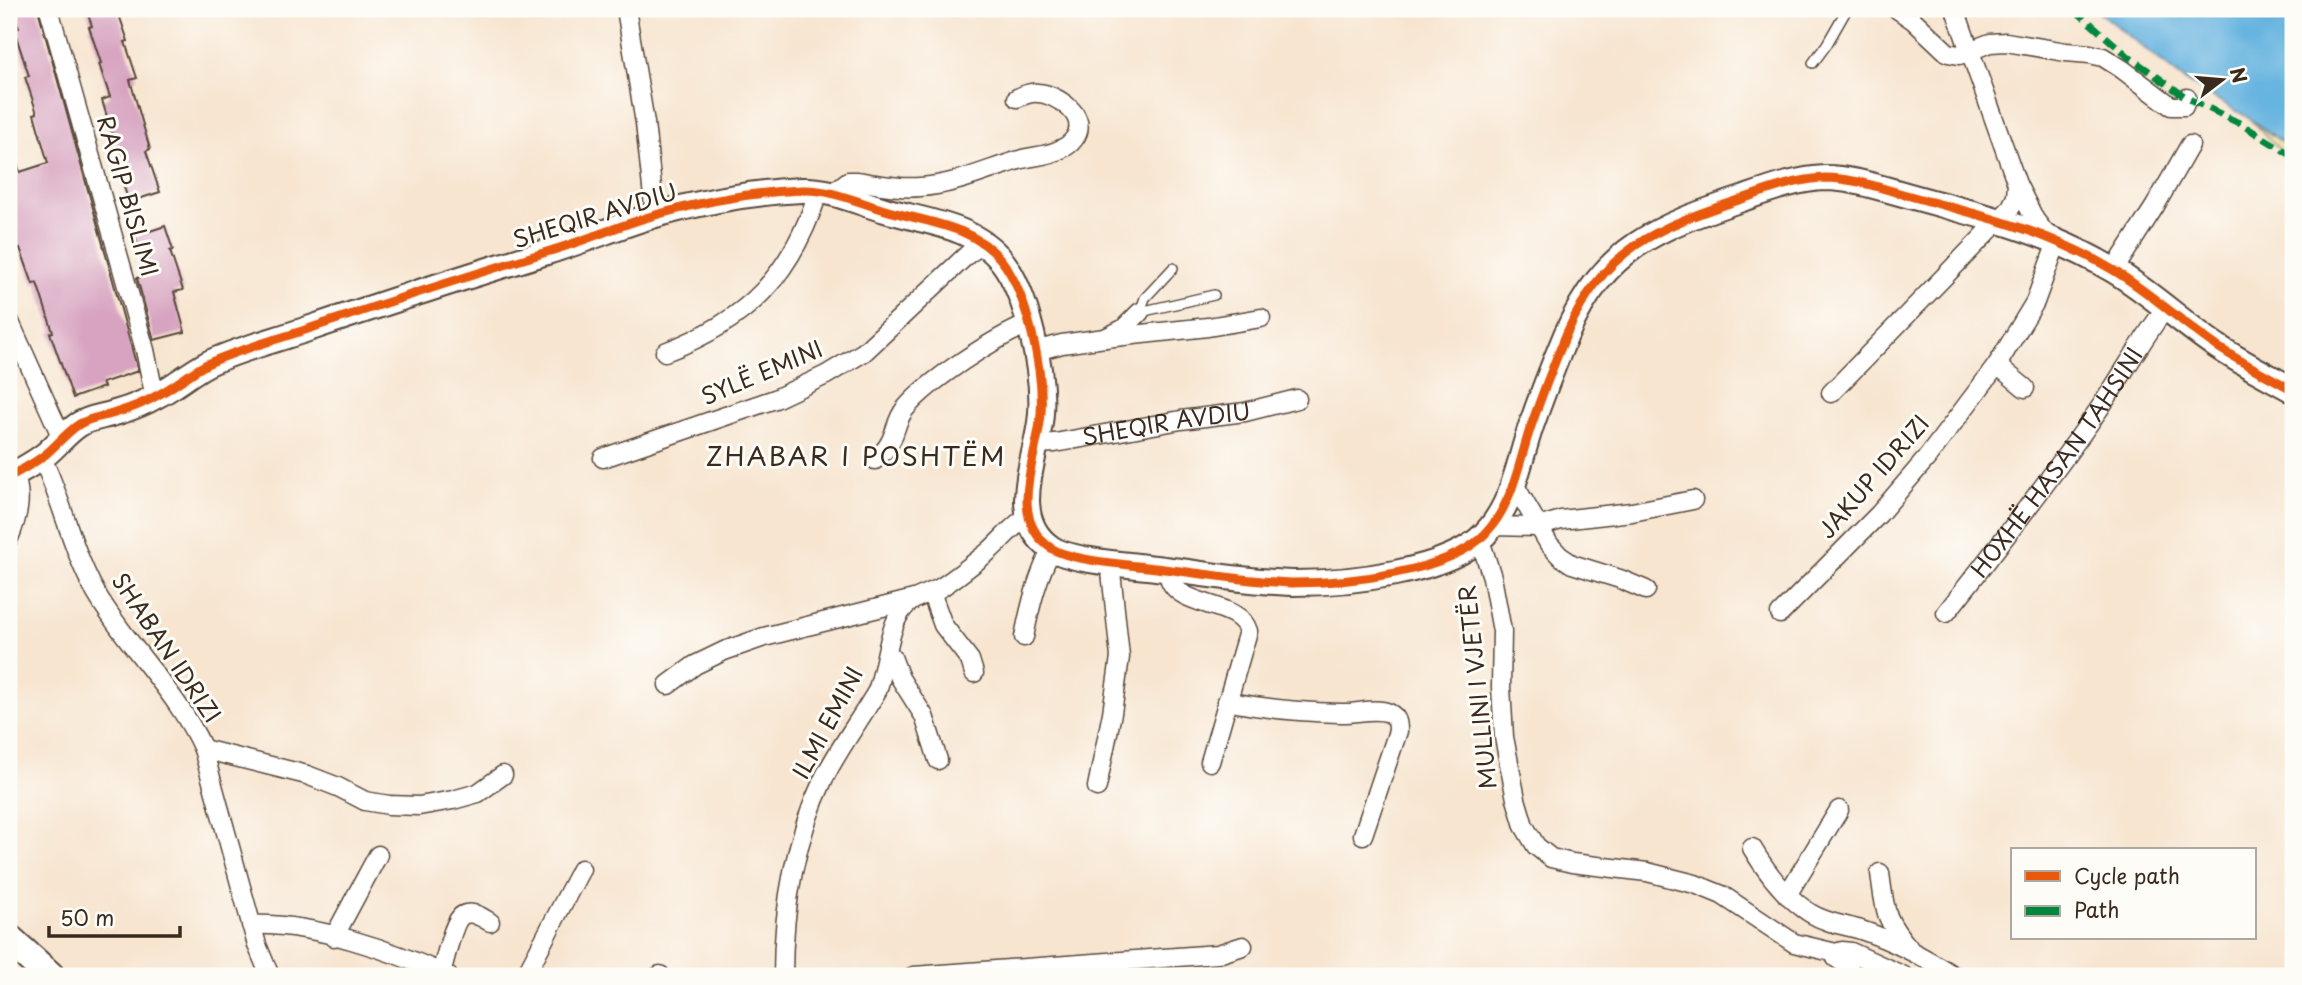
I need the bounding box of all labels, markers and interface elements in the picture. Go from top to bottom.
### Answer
north arrow [2186,46,2256,116]
text: N [2224,64,2255,86]
street label: RAGIP BISLIMI [89,111,168,280]
street label: SHEQIR AVDIU [508,173,681,256]
street label: SYLË EMINI [695,330,827,413]
street label: HOXHË HASAN TAHSINI [1961,340,2151,584]
street label: SHEQIR AVDIU [1079,392,1252,454]
street label: JAKUP IDRIZI [1809,407,1937,546]
district label: ZHABAR I POSHTËM [706,436,1006,475]
street label: SHABAN IDRIZI [104,565,230,729]
street label: MULLINI I VJETËR [1448,583,1505,791]
street label: ILMI EMINI [782,660,871,785]
legend [2011,848,2256,940]
text: Cycle path [2074,859,2180,891]
text: Path [2074,893,2119,925]
scale bar [49,894,180,938]
text: 50 m [60,901,114,933]

